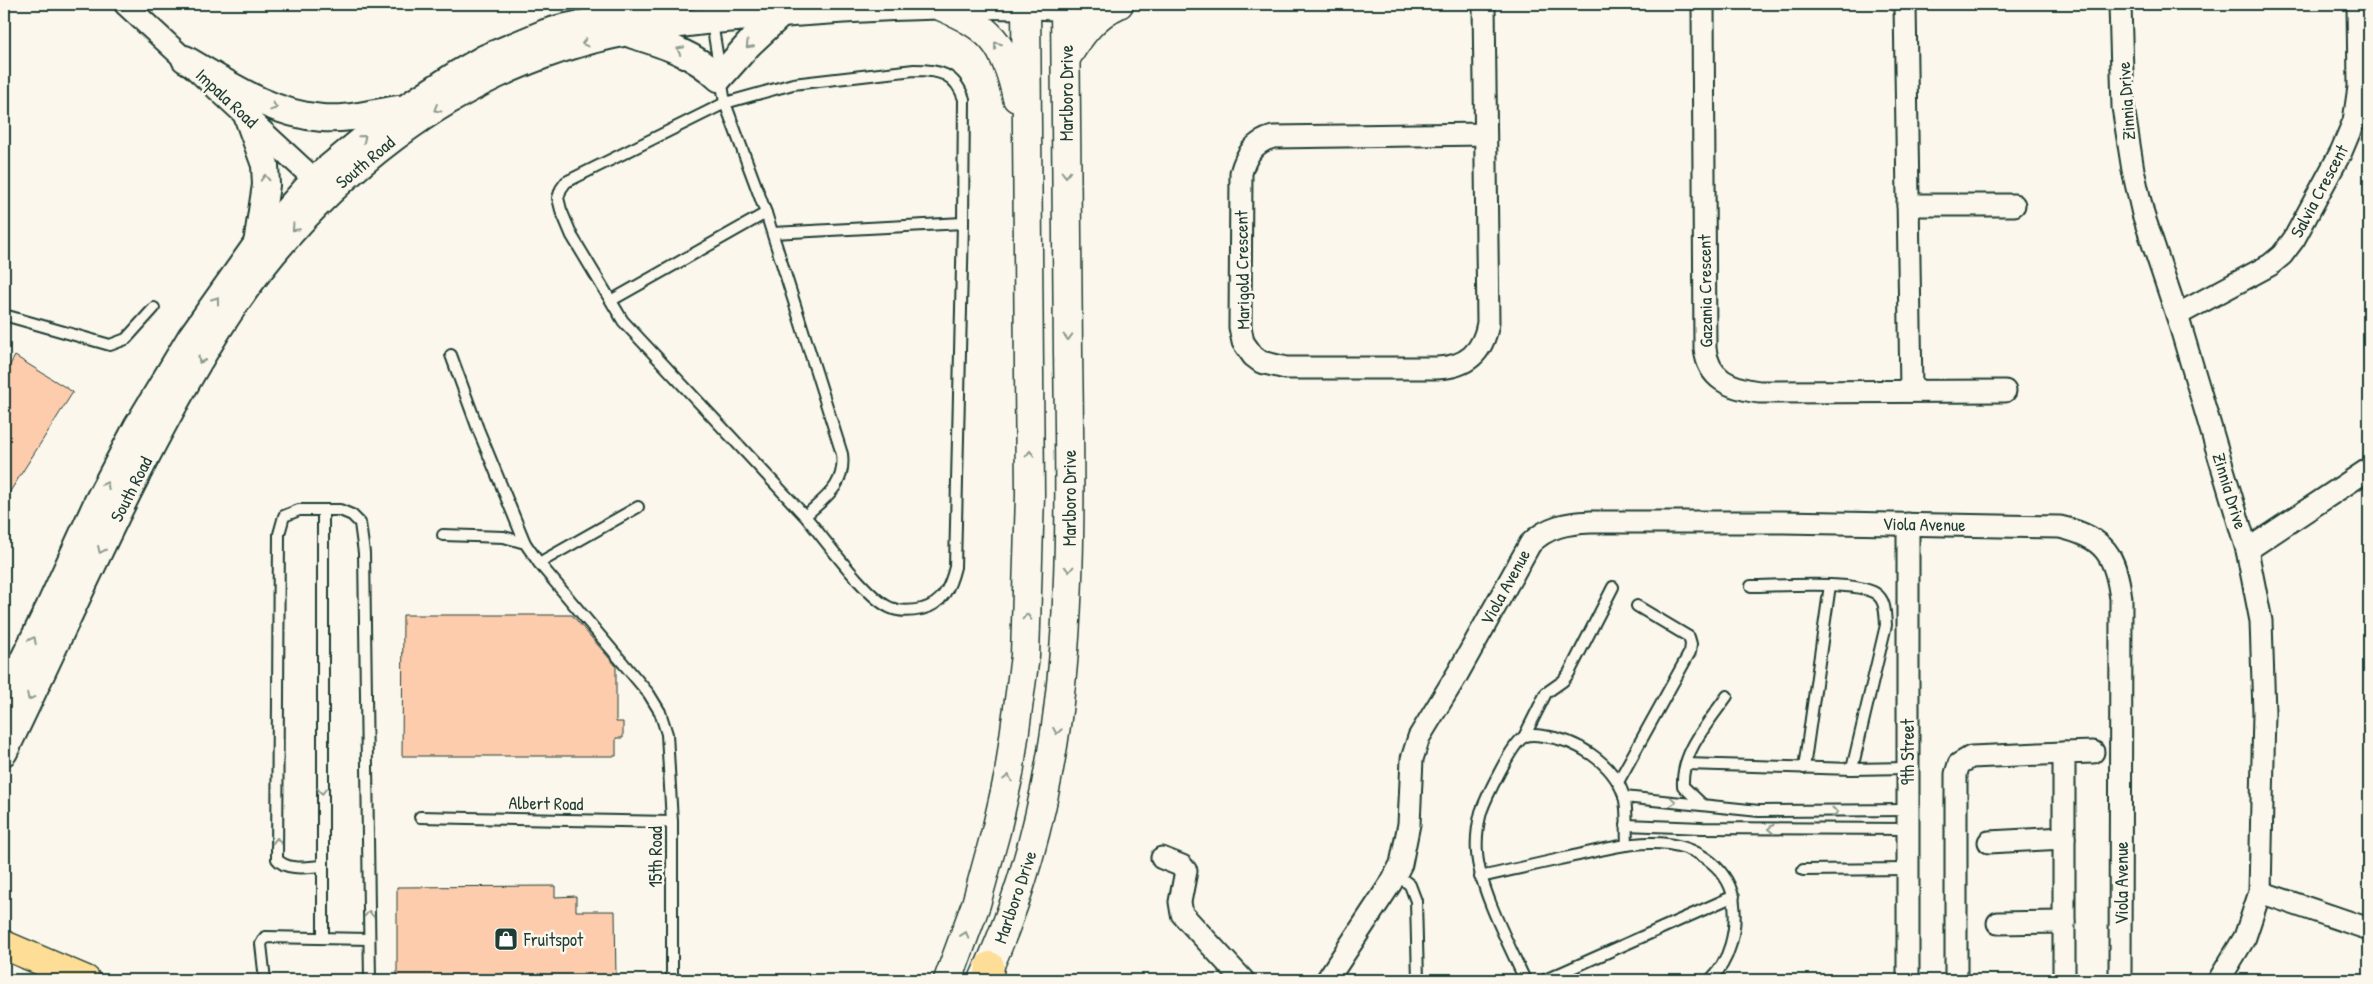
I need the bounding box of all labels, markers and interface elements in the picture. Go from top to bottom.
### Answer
one-way arrow [580,37,589,48]
one-way arrow [746,39,755,48]
one-way arrow [994,42,1002,51]
street label: Marlboro Drive [1054,45,1079,141]
one-way arrow [676,46,685,56]
street label: Zinnia Drive [2111,61,2141,141]
street label: Impala Road [190,63,264,133]
one-way arrow [270,101,278,111]
one-way arrow [434,103,443,113]
street label: South Road [330,130,400,194]
one-way arrow [357,135,366,143]
street label: Salvia Crescent [2284,139,2354,242]
one-way arrow [1061,170,1071,178]
one-way arrow [260,174,271,182]
street label: Marigold Crescent [1228,209,1256,330]
one-way arrow [292,223,301,232]
street label: Gazania Crescent [1692,233,1718,348]
one-way arrow [210,296,219,306]
one-way arrow [1063,333,1073,341]
one-way arrow [197,355,207,364]
one-way arrow [1025,450,1035,458]
street label: Marlboro Drive [1057,450,1082,546]
street label: Zinnia Drive [2207,450,2253,532]
street label: South Road [104,452,158,526]
one-way arrow [100,481,110,490]
street label: Viola Avenue [1882,511,1966,537]
one-way arrow [97,545,107,554]
street label: Viola Avenue [1474,545,1536,629]
one-way arrow [1063,565,1074,573]
one-way arrow [1021,613,1032,621]
one-way arrow [27,636,37,645]
one-way arrow [26,692,37,701]
street label: 9th Street [1895,718,1920,785]
one-way arrow [1052,727,1062,735]
one-way arrow [1002,774,1013,782]
one-way arrow [317,788,327,796]
street label: Albert Road [508,790,584,816]
one-way arrow [1669,796,1677,807]
one-way arrow [1832,807,1839,817]
one-way arrow [1767,824,1775,834]
street label: 15th Road [643,826,668,888]
one-way arrow [272,837,282,844]
street label: Viola Avenue [2109,841,2134,925]
street label: Marlboro Drive [987,847,1043,947]
one-way arrow [364,910,374,918]
shop icon: Fruitspot [493,926,519,952]
place label: Fruitspot [523,927,584,952]
one-way arrow [959,931,969,939]

